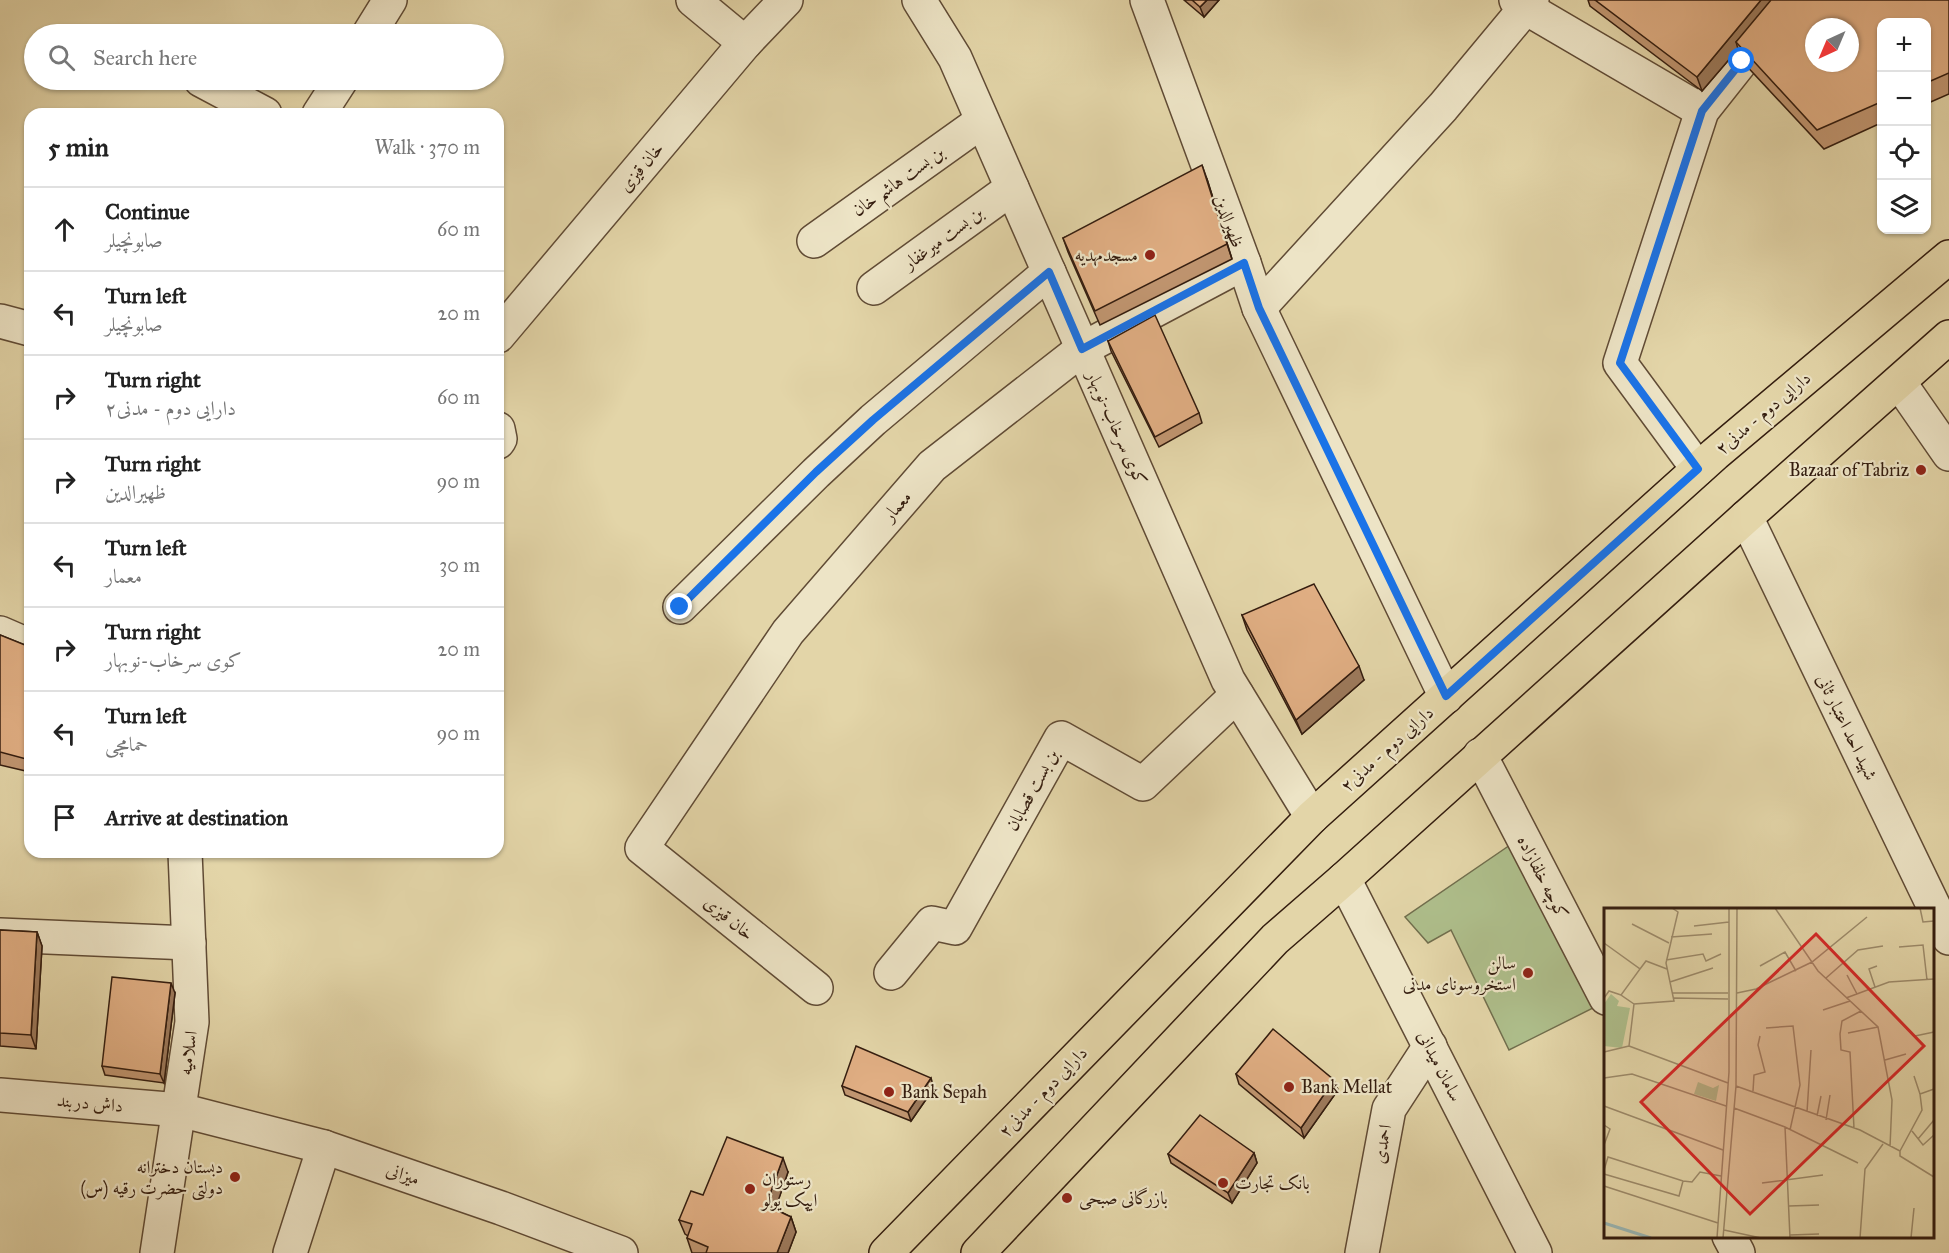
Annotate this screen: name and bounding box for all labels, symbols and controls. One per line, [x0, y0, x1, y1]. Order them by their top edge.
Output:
north arrow [1805, 18, 1859, 72]
map controls [1877, 18, 1931, 234]
button: + [1877, 18, 1931, 72]
search box [24, 24, 504, 90]
icon: search [45, 41, 78, 74]
text: Search here [93, 44, 197, 71]
route start [1728, 47, 1754, 73]
button: − [1877, 72, 1931, 126]
button: locate [1877, 126, 1931, 180]
text: 5 min [48, 131, 109, 163]
text: Walk · 370 m [374, 135, 480, 159]
street label: خان قیزی [614, 138, 668, 196]
street label: بن بست هاشم خان [848, 141, 953, 227]
button: layers [1877, 180, 1931, 234]
street label: ظهیرالدین [1209, 191, 1249, 251]
text: Continue [105, 198, 190, 225]
street label: بن بست میرغفار [897, 201, 988, 276]
icon: ahead [48, 213, 81, 246]
text: 60 m [437, 217, 480, 241]
text: صابونچیلر [105, 228, 163, 252]
place label: مسجدمهدیه [1074, 244, 1138, 267]
marker: مسجدمهدیه [1143, 248, 1157, 262]
text: Turn left [105, 282, 187, 309]
icon: left [48, 297, 81, 330]
text: 20 m [437, 301, 480, 325]
text: صابونچیلر [105, 312, 163, 336]
text: Turn right [105, 366, 201, 393]
street label: کوی سرخاب-نوبهار [1080, 366, 1152, 489]
street label: دارایی دوم - مدنی۲ [1711, 367, 1818, 463]
icon: right [48, 381, 81, 414]
text: 60 m [437, 385, 480, 409]
text: دارایی دوم - مدنی۲ [105, 396, 236, 420]
text: Turn right [105, 450, 201, 477]
place label: Bazaar of Tabriz [1789, 459, 1909, 481]
marker: Bazaar of Tabriz [1914, 463, 1928, 477]
icon: right [48, 465, 81, 498]
text: 90 m [437, 469, 480, 493]
text: ظهیرالدین [105, 480, 166, 504]
street label: معمار [876, 486, 916, 527]
text: Turn left [105, 534, 187, 561]
icon: left [48, 549, 81, 582]
text: 30 m [439, 553, 480, 577]
text: معمار [105, 564, 142, 588]
route end [666, 593, 692, 619]
text: Turn right [105, 618, 201, 645]
icon: right [48, 633, 81, 666]
text: 20 m [437, 637, 480, 661]
text: کوی سرخاب-نوبهار [105, 648, 242, 672]
street label: شهید احد اعتبار ثانی [1811, 670, 1882, 784]
street label: دارایی دوم - مدنی۲ [1336, 701, 1442, 800]
text: Turn left [105, 702, 187, 729]
icon: left [48, 717, 81, 750]
text: 90 m [437, 721, 480, 745]
text: حمامچی [105, 732, 148, 756]
street label: بن بست قصابان [1001, 745, 1064, 835]
icon: arrive [48, 801, 81, 834]
text: Arrive at destination [105, 804, 288, 831]
street label: کوچه خلفازاده [1511, 832, 1573, 923]
street label: خان قیزی [699, 891, 759, 945]
inset map [1604, 908, 1934, 1238]
place label: سالن استخروسونای مدنی [1403, 952, 1516, 996]
marker: سالن استخروسونای مدنی [1521, 966, 1535, 980]
street label: سامان میدانی [1413, 1027, 1467, 1105]
street label: اسلامیه [174, 1029, 202, 1077]
street label: دارایی دوم - مدنی۲ [994, 1042, 1095, 1146]
place label: Bank Mellat [1301, 1076, 1393, 1098]
marker: Bank Mellat [1282, 1080, 1296, 1094]
place label: Bank Sepah [901, 1081, 987, 1103]
marker: Bank Sepah [882, 1085, 896, 1099]
street label: داش دربند [56, 1089, 124, 1117]
street label: احمدی [1368, 1123, 1396, 1165]
place label: دبستان دخترانه دولتی حضرت رقیه (س) [81, 1156, 223, 1201]
street label: میزانی [383, 1158, 423, 1190]
place label: رستوران ایپک یولو [760, 1168, 818, 1212]
marker: دبستان دخترانه دولتی حضرت رقیه (س) [228, 1170, 242, 1184]
place label: بانک تجارت [1235, 1172, 1310, 1194]
marker: بانک تجارت [1216, 1176, 1230, 1190]
marker: رستوران ایپک یولو [743, 1182, 757, 1196]
place label: بازرگانی صبحی [1079, 1187, 1168, 1210]
marker: بازرگانی صبحی [1060, 1191, 1074, 1205]

